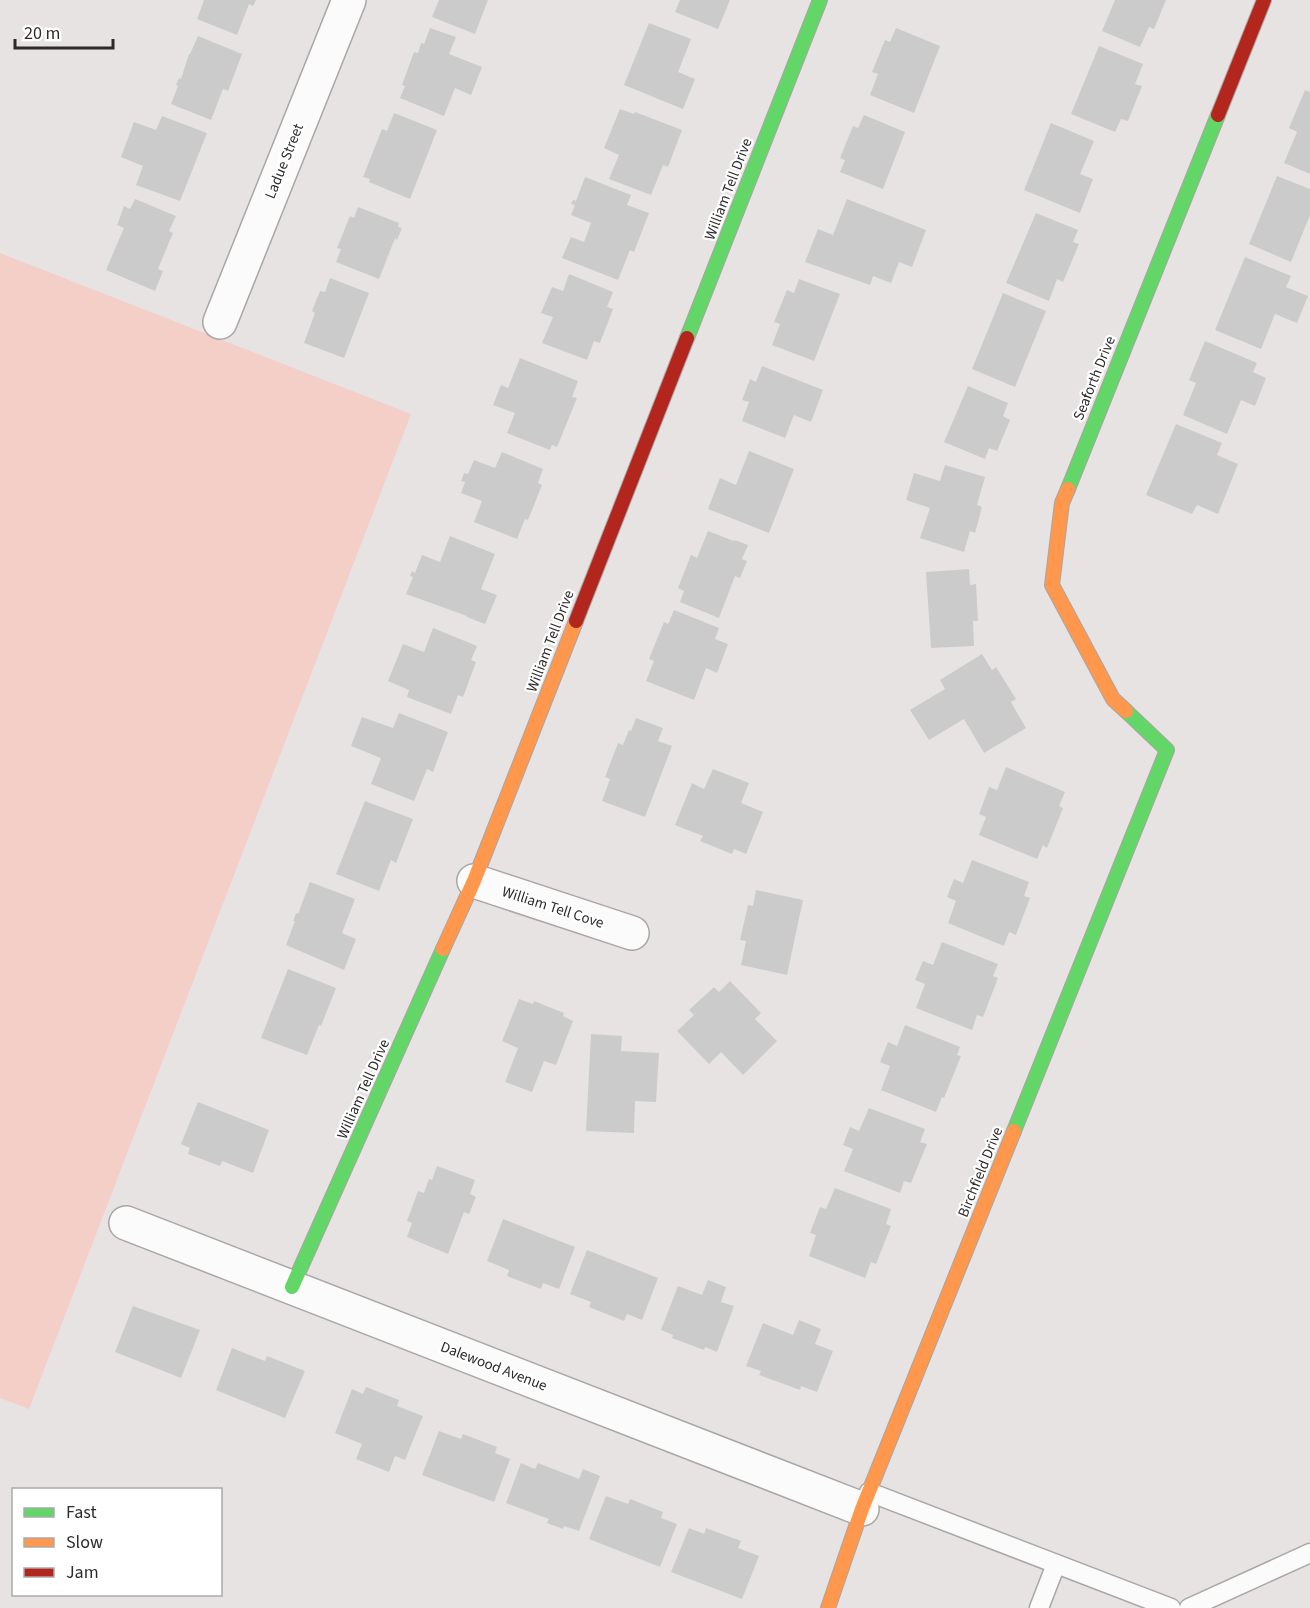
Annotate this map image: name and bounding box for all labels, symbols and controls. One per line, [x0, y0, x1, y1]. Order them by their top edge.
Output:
scale bar [15, 12, 112, 50]
text: 20 m [24, 21, 60, 46]
street label: Ladue Street [260, 120, 309, 202]
street label: William Tell Drive [699, 135, 758, 243]
street label: Seaforth Drive [1068, 333, 1121, 423]
street label: William Tell Drive [521, 587, 580, 695]
street label: William Tell Cove [499, 881, 606, 934]
street label: William Tell Drive [332, 1036, 395, 1143]
street label: Birchfield Drive [953, 1124, 1008, 1221]
street label: Dalewood Avenue [437, 1336, 550, 1396]
legend [12, 1488, 222, 1596]
text: Fast [66, 1500, 97, 1525]
text: Slow [66, 1530, 103, 1555]
text: Jam [66, 1560, 99, 1585]

